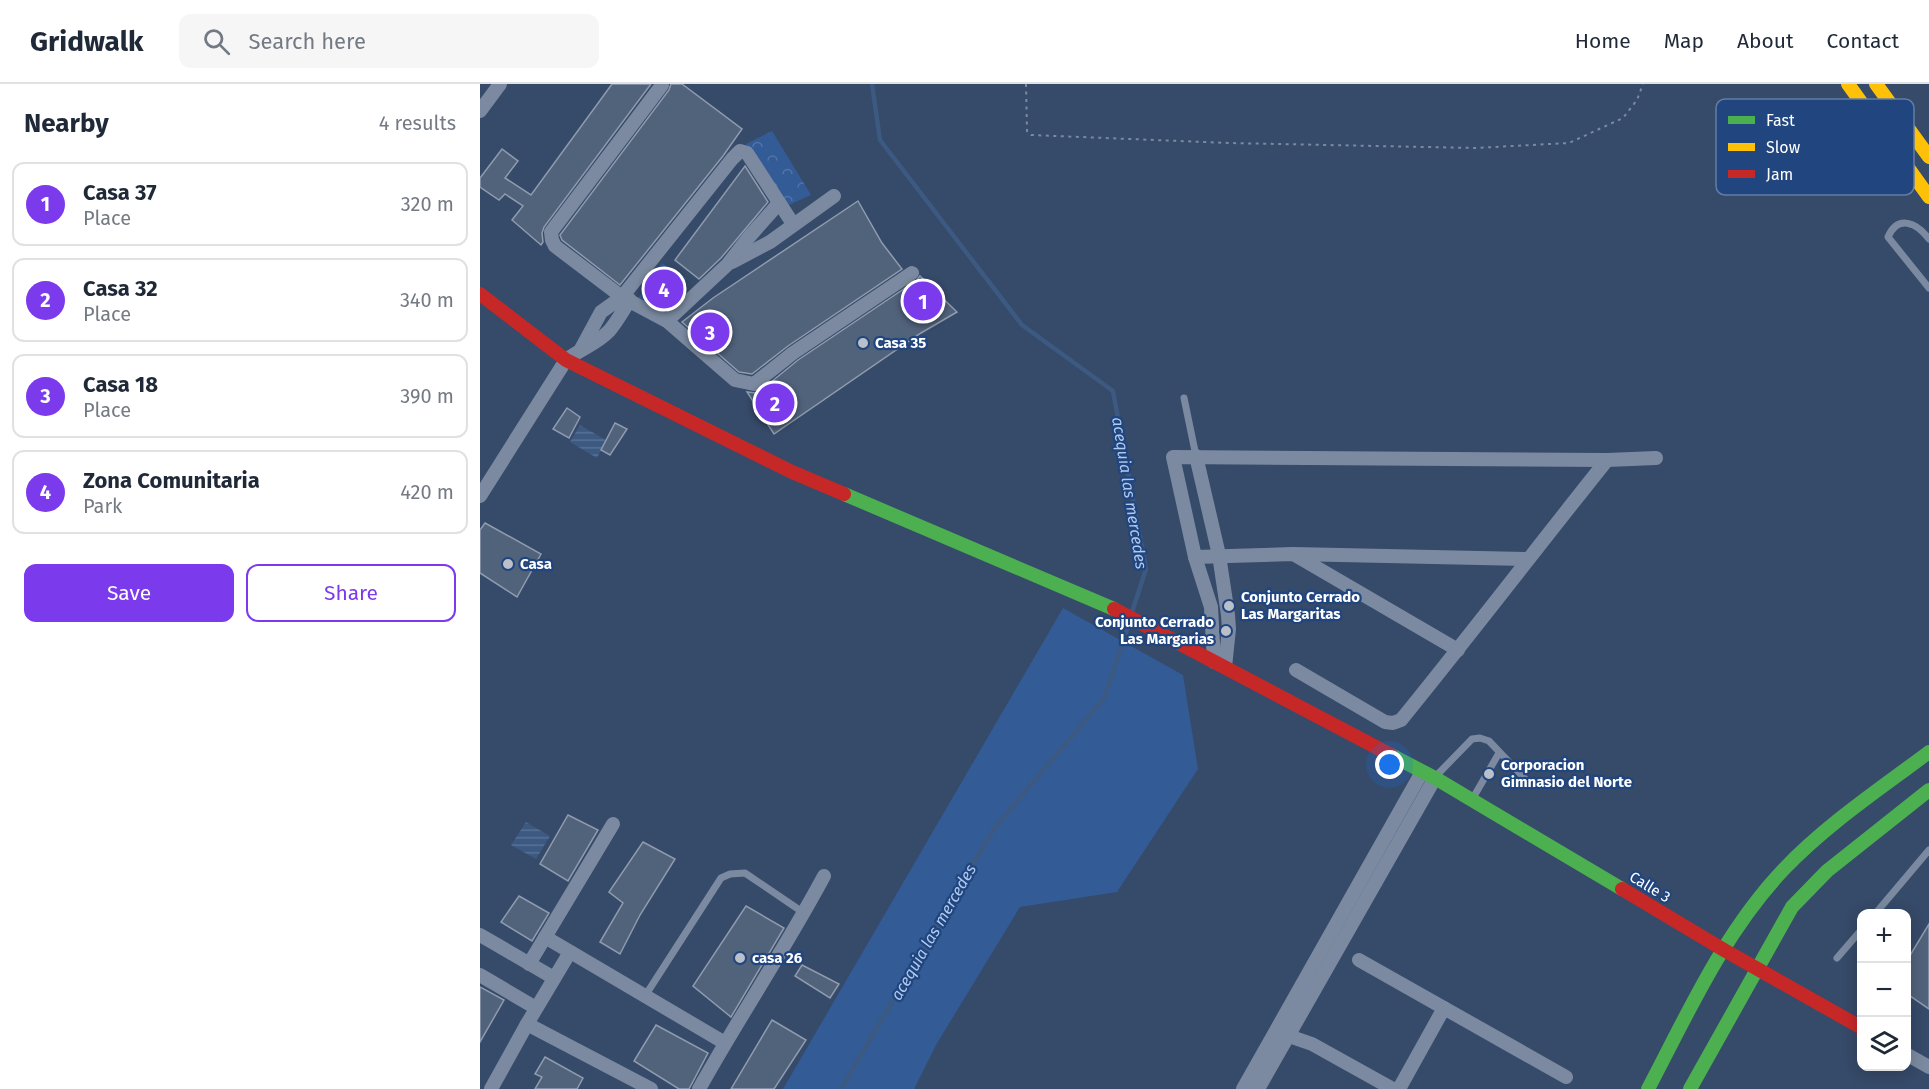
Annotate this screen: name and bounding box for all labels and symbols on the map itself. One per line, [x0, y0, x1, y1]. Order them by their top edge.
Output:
legend [1716, 99, 1914, 195]
text: Fast [1766, 111, 1795, 130]
text: Slow [1766, 138, 1801, 157]
text: Jam [1766, 165, 1793, 184]
pin: 4 [644, 266, 684, 312]
pin: 1 [904, 278, 942, 324]
pin: 3 [690, 310, 730, 354]
place label: Casa 35 [875, 334, 926, 352]
marker: Casa 35 [856, 336, 870, 350]
pin: 2 [756, 380, 794, 426]
water label: acequia las mercedes [1108, 416, 1151, 570]
place label: Casa [520, 555, 552, 573]
marker: Casa [501, 557, 515, 571]
place label: Conjunto Cerrado Las Margaritas [1241, 588, 1360, 623]
marker: Conjunto Cerrado Las Margaritas [1222, 599, 1236, 613]
place label: Conjunto Cerrado Las Margarias [1095, 613, 1214, 648]
marker: Conjunto Cerrado Las Margarias [1219, 624, 1233, 638]
your location [1375, 750, 1404, 779]
place label: Corporacion Gimnasio del Norte [1501, 756, 1632, 791]
marker: Corporacion Gimnasio del Norte [1482, 767, 1496, 781]
water label: acequia las mercedes [887, 861, 980, 1004]
street label: Calle 3 [1626, 868, 1674, 906]
place label: casa 26 [752, 949, 803, 967]
marker: casa 26 [733, 951, 747, 965]

